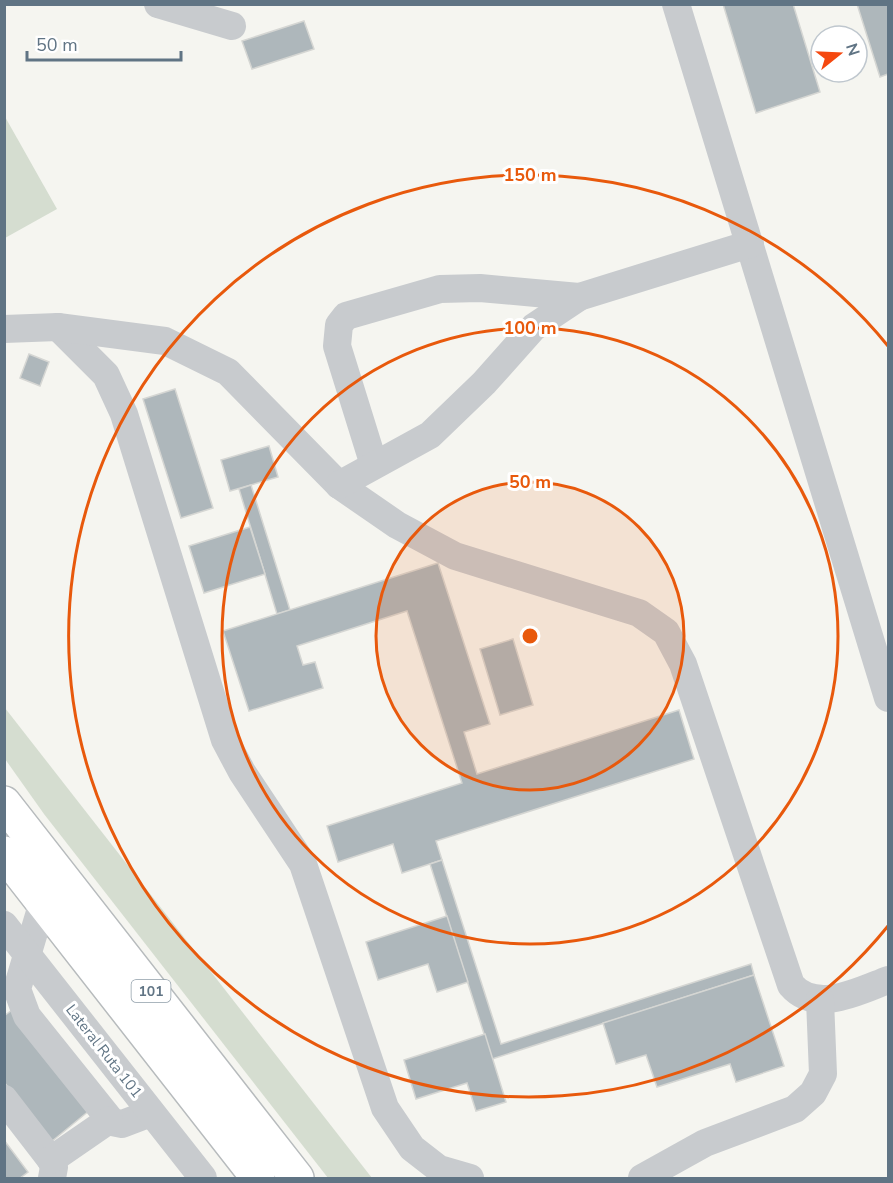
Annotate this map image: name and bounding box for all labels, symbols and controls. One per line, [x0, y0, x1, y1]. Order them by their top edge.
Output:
scale bar [27, 24, 182, 62]
north arrow [809, 24, 869, 84]
text: 50 m [36, 33, 78, 57]
text: N [840, 41, 865, 59]
text: 150 m [503, 163, 557, 187]
text: 100 m [503, 316, 557, 340]
text: 50 m [509, 470, 551, 494]
centre of rings [520, 626, 540, 646]
road number: 101 [132, 980, 170, 1002]
street label: Lateral Ruta 101 [61, 1000, 147, 1102]

